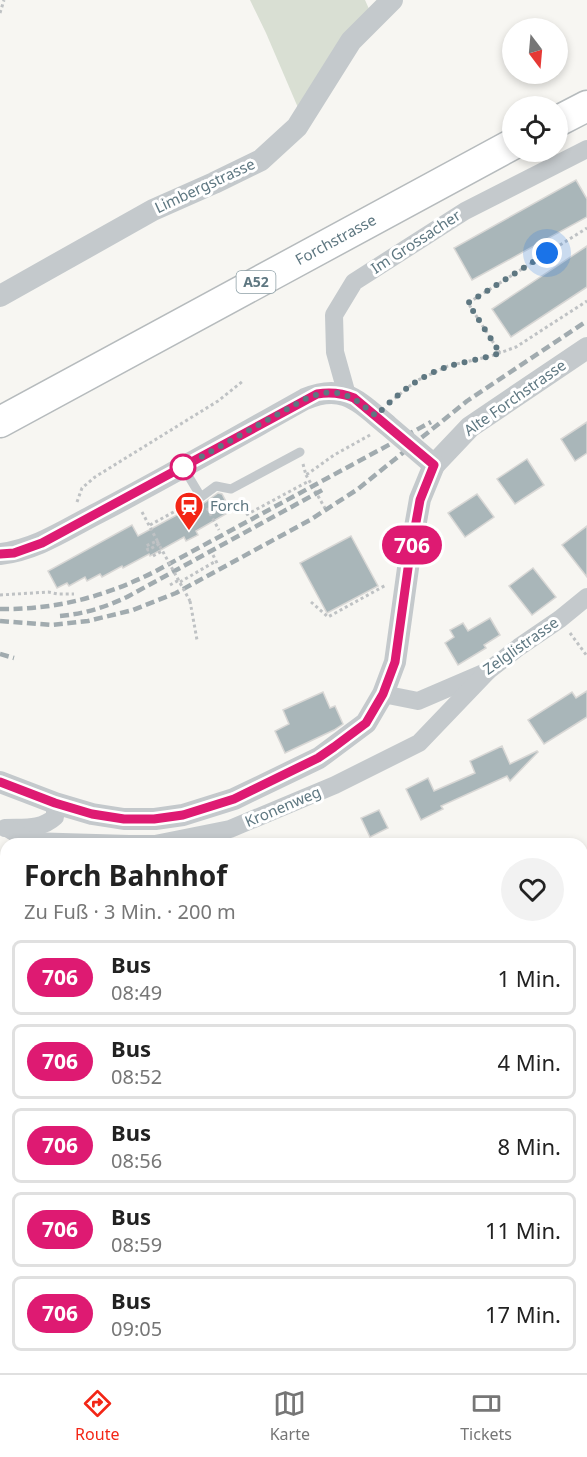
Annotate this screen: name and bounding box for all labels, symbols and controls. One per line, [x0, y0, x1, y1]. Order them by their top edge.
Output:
north arrow [502, 18, 568, 84]
map controls [502, 18, 568, 162]
button: locate [502, 96, 568, 162]
street label: Limbergstrasse [151, 153, 258, 217]
street label: Im Grossacher [367, 205, 464, 278]
street label: Forchstrasse [291, 209, 379, 269]
your location [532, 238, 562, 268]
road number: A52 [236, 271, 276, 293]
street label: Alte Forchstrasse [459, 355, 569, 440]
unlabelled marker [170, 454, 196, 480]
station icon: Forch [173, 490, 205, 532]
place label: Forch [210, 495, 249, 515]
line badge: 706 [378, 526, 446, 564]
text: 706 [394, 531, 430, 559]
street label: Zelglistrasse [479, 612, 562, 679]
street label: Kronenweg [242, 781, 324, 831]
text: Forch Bahnhof [24, 856, 227, 894]
button: heart [501, 858, 564, 921]
text: Zu Fuß · 3 Min. · 200 m [24, 898, 236, 925]
text: Bus [111, 949, 151, 979]
text: 706 [42, 963, 78, 991]
text: 1 Min. [498, 963, 561, 993]
text: 08:49 [111, 979, 162, 1006]
text: Bus [111, 1033, 151, 1063]
text: 706 [42, 1047, 78, 1075]
text: 4 Min. [498, 1047, 561, 1077]
text: 08:52 [111, 1063, 162, 1090]
text: Bus [111, 1117, 151, 1147]
text: 706 [42, 1131, 78, 1159]
text: 8 Min. [498, 1131, 561, 1161]
text: 08:56 [111, 1147, 162, 1174]
text: Bus [111, 1201, 151, 1231]
text: 706 [42, 1215, 78, 1243]
text: 11 Min. [485, 1215, 561, 1245]
text: 08:59 [111, 1231, 162, 1258]
text: Bus [111, 1285, 151, 1315]
text: 706 [42, 1299, 78, 1327]
text: 17 Min. [485, 1299, 561, 1329]
text: 09:05 [111, 1315, 162, 1342]
tab: Route [75, 1387, 119, 1445]
tab: Karte [270, 1387, 310, 1445]
tab: Tickets [460, 1387, 512, 1445]

